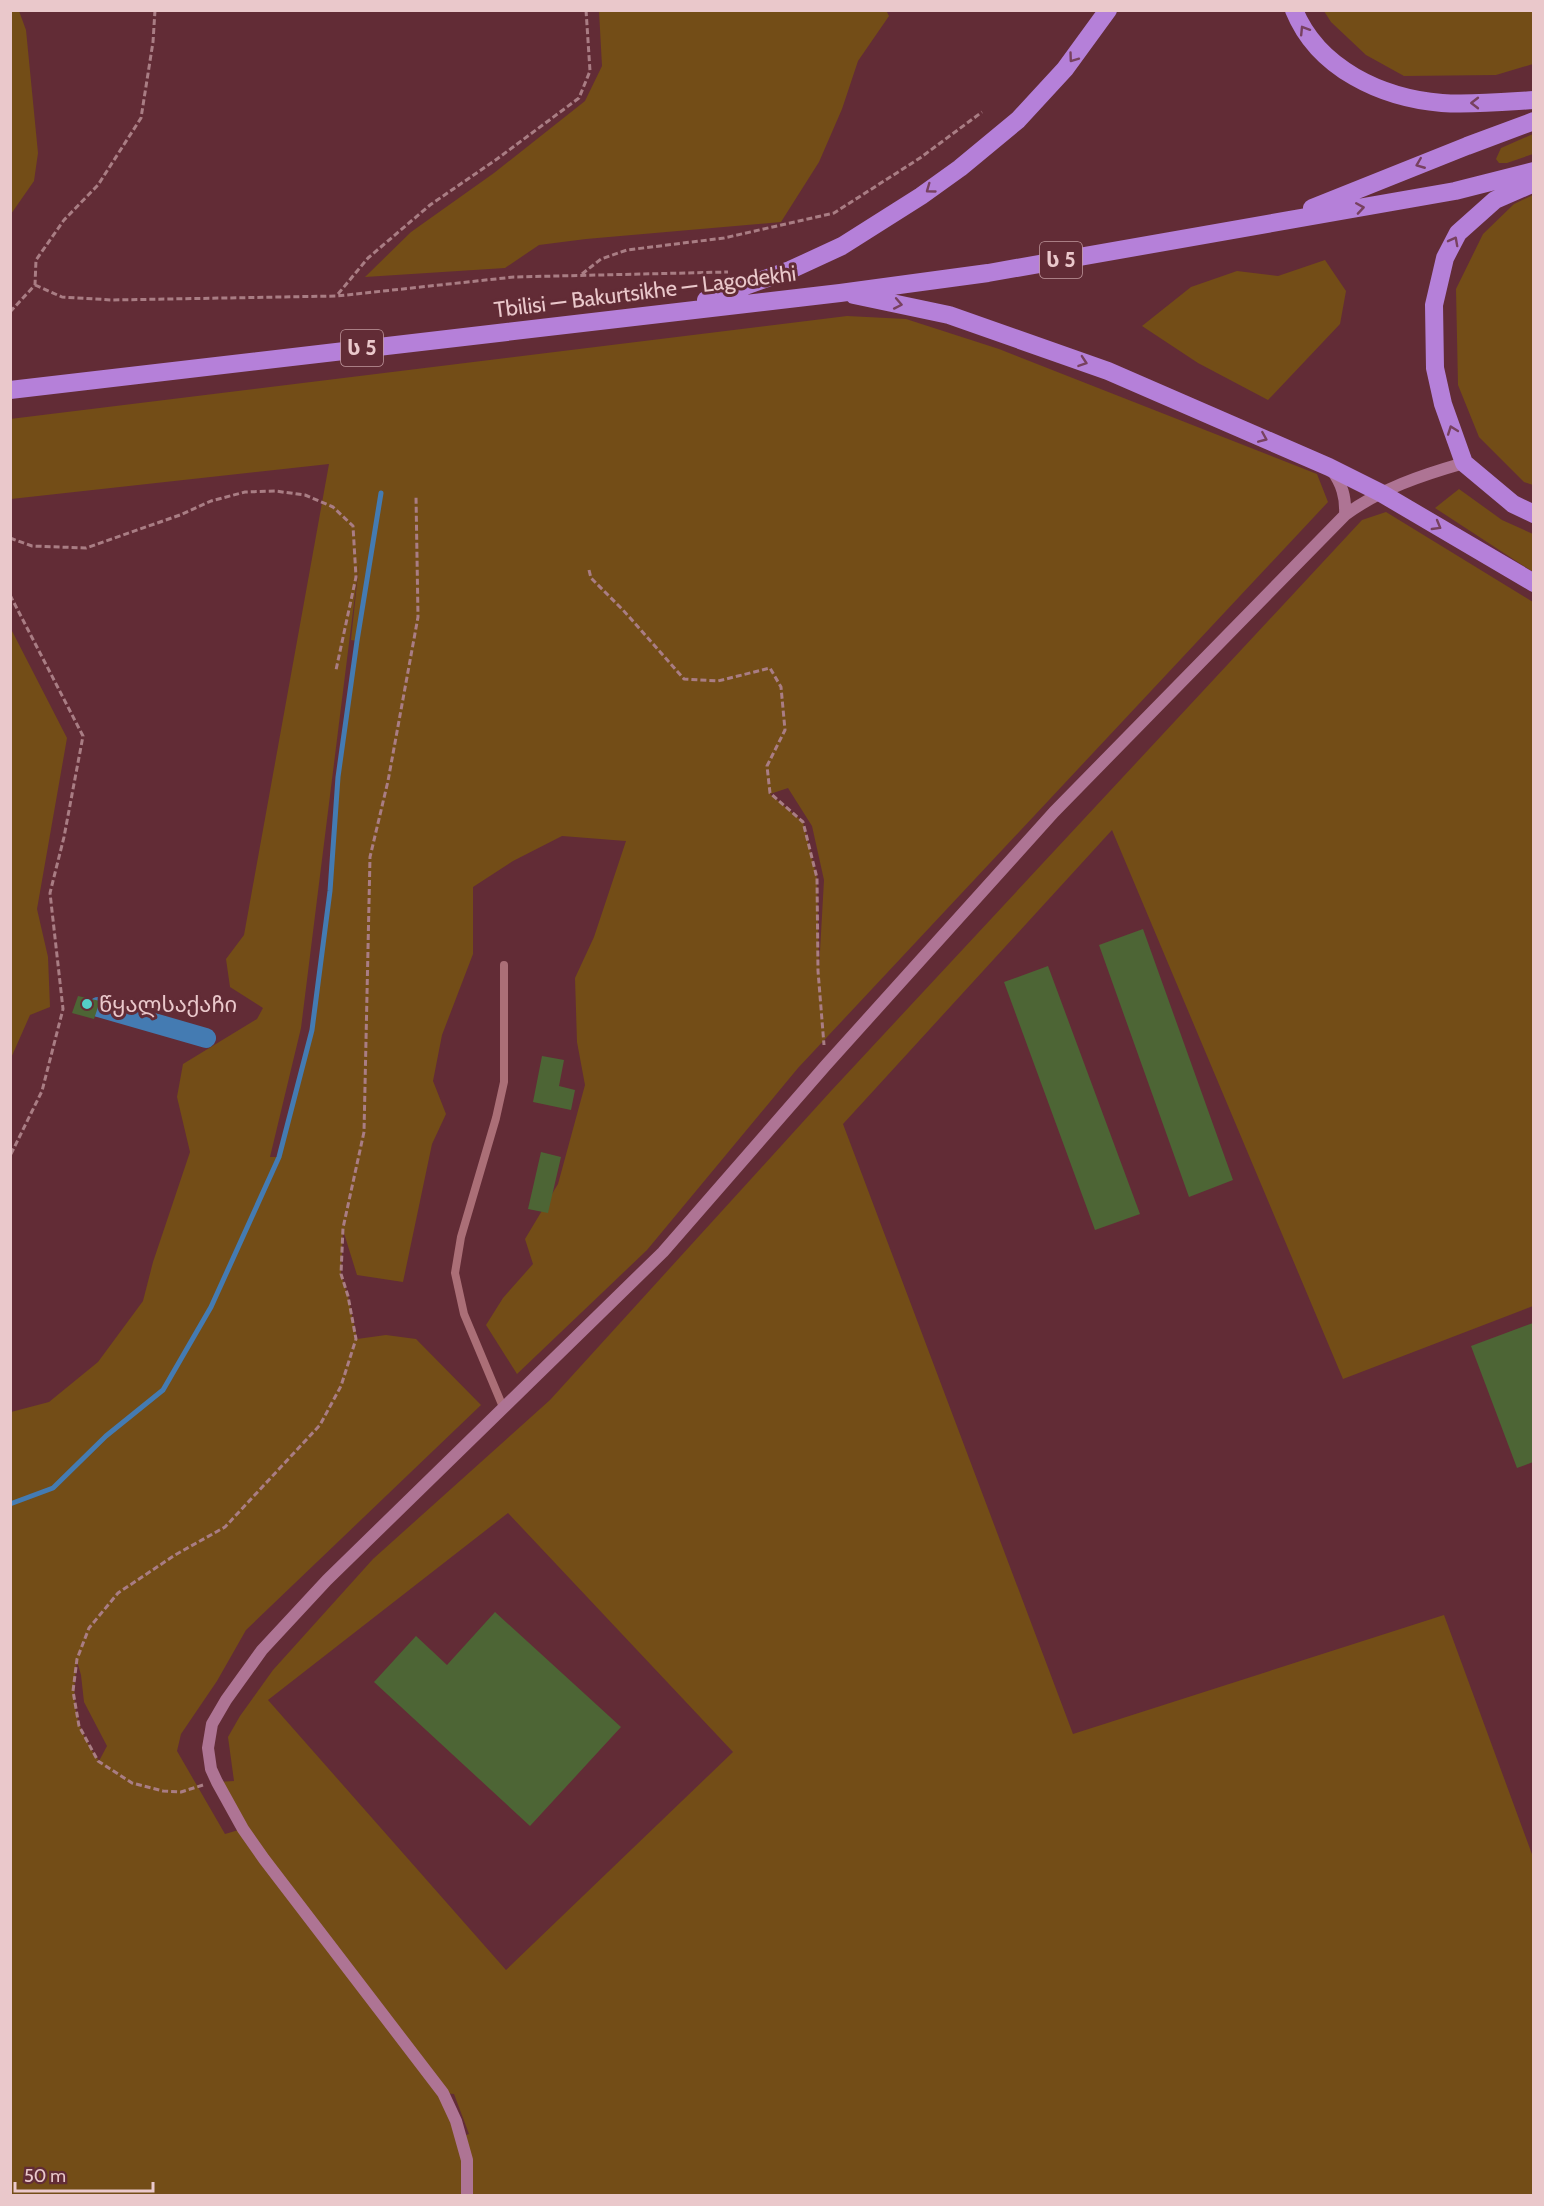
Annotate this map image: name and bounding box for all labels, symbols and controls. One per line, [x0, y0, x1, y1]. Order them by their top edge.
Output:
one-way arrow [1300, 26, 1312, 36]
one-way arrow [1069, 51, 1080, 62]
one-way arrow [1471, 97, 1480, 109]
one-way arrow [1415, 157, 1426, 169]
one-way arrow [926, 182, 937, 193]
one-way arrow [1355, 203, 1365, 215]
one-way arrow [1447, 237, 1458, 247]
road number: ს 5 [1040, 242, 1082, 278]
street label: Tbilisi — Bakurtsikhe — Lagodekhi [492, 260, 798, 323]
one-way arrow [892, 297, 902, 310]
road number: ს 5 [341, 330, 383, 366]
one-way arrow [1078, 355, 1088, 368]
one-way arrow [1447, 425, 1460, 436]
one-way arrow [1257, 431, 1268, 443]
one-way arrow [1431, 519, 1441, 531]
place label: წყალსაქაჩი [99, 991, 237, 1018]
marker: წყალსაქაჩი [80, 997, 94, 1011]
scale bar [15, 2155, 153, 2193]
text: 50 m [24, 2165, 66, 2187]

